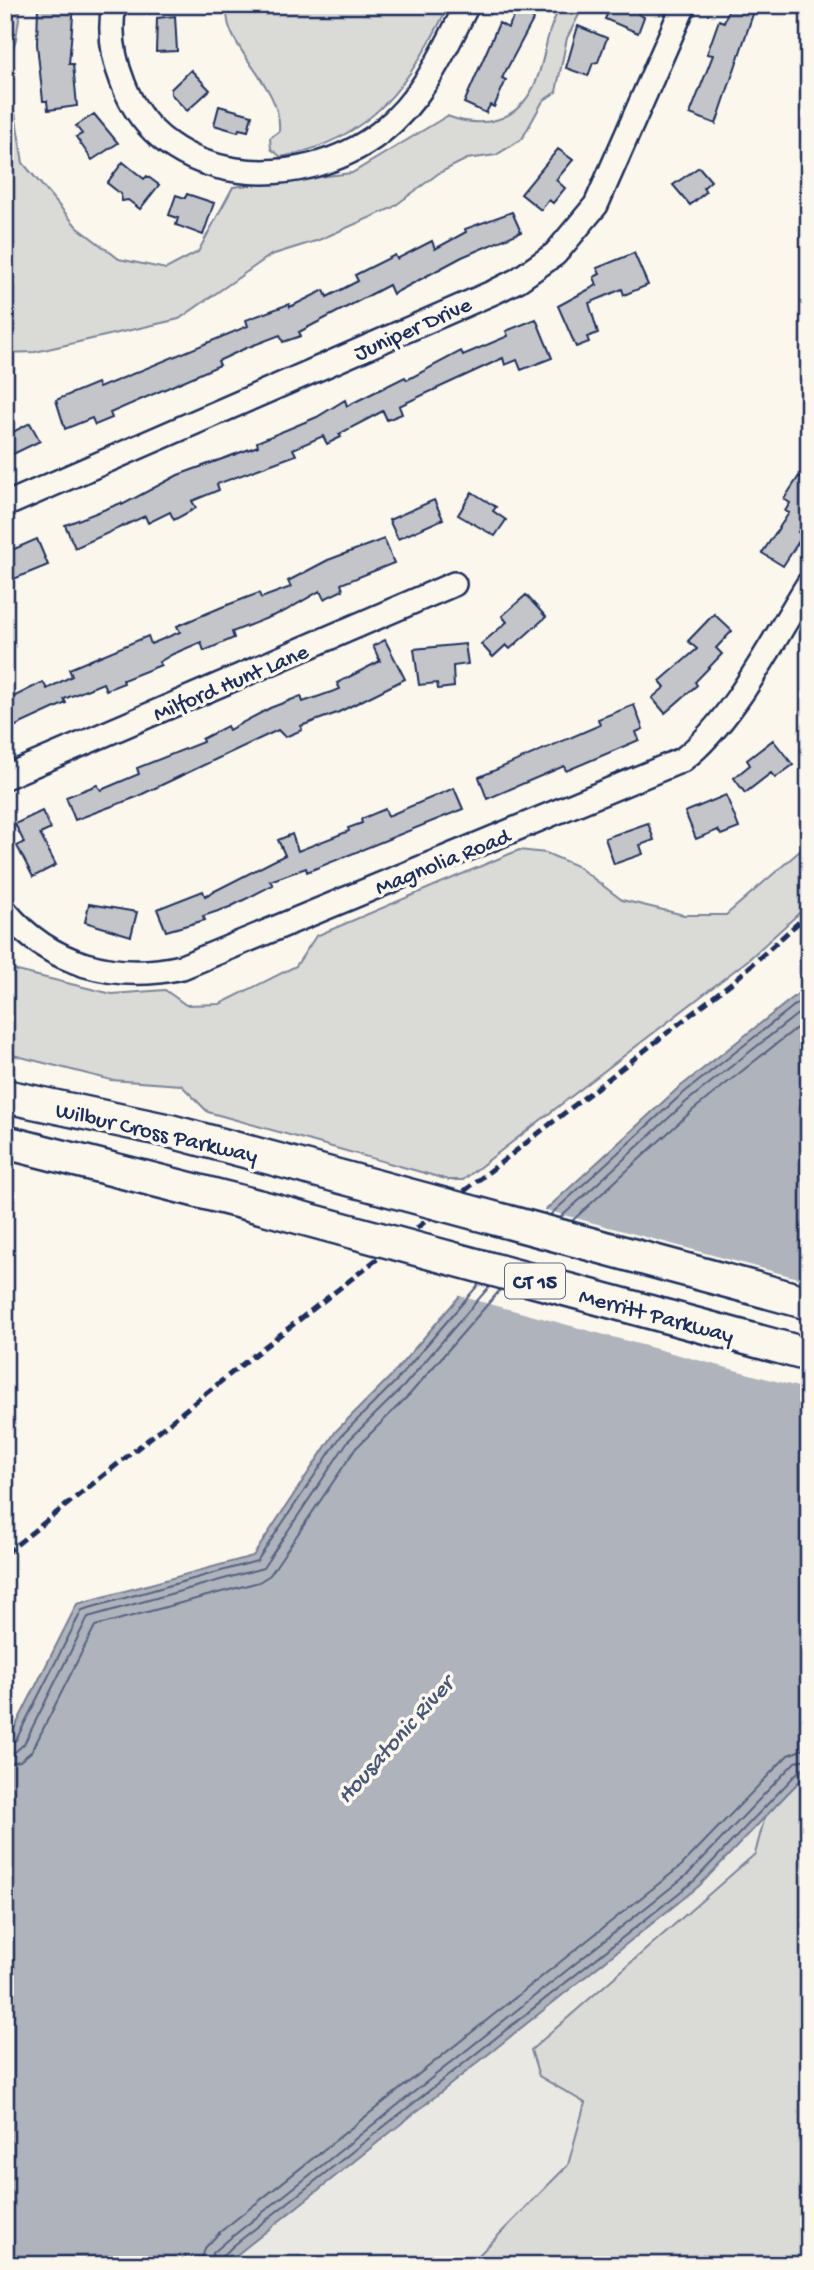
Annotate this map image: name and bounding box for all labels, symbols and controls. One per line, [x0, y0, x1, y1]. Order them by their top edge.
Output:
street label: Juniper Drive [350, 292, 477, 368]
street label: Milford Hunt Lane [150, 639, 314, 729]
street label: Magnolia Road [372, 823, 516, 903]
street label: Wilbur Cross Parkway [52, 1098, 260, 1171]
road number: CT 15 [505, 1264, 565, 1298]
street label: Merritt Parkway [576, 1284, 736, 1351]
water label: Housatonic River [332, 1668, 464, 1811]

